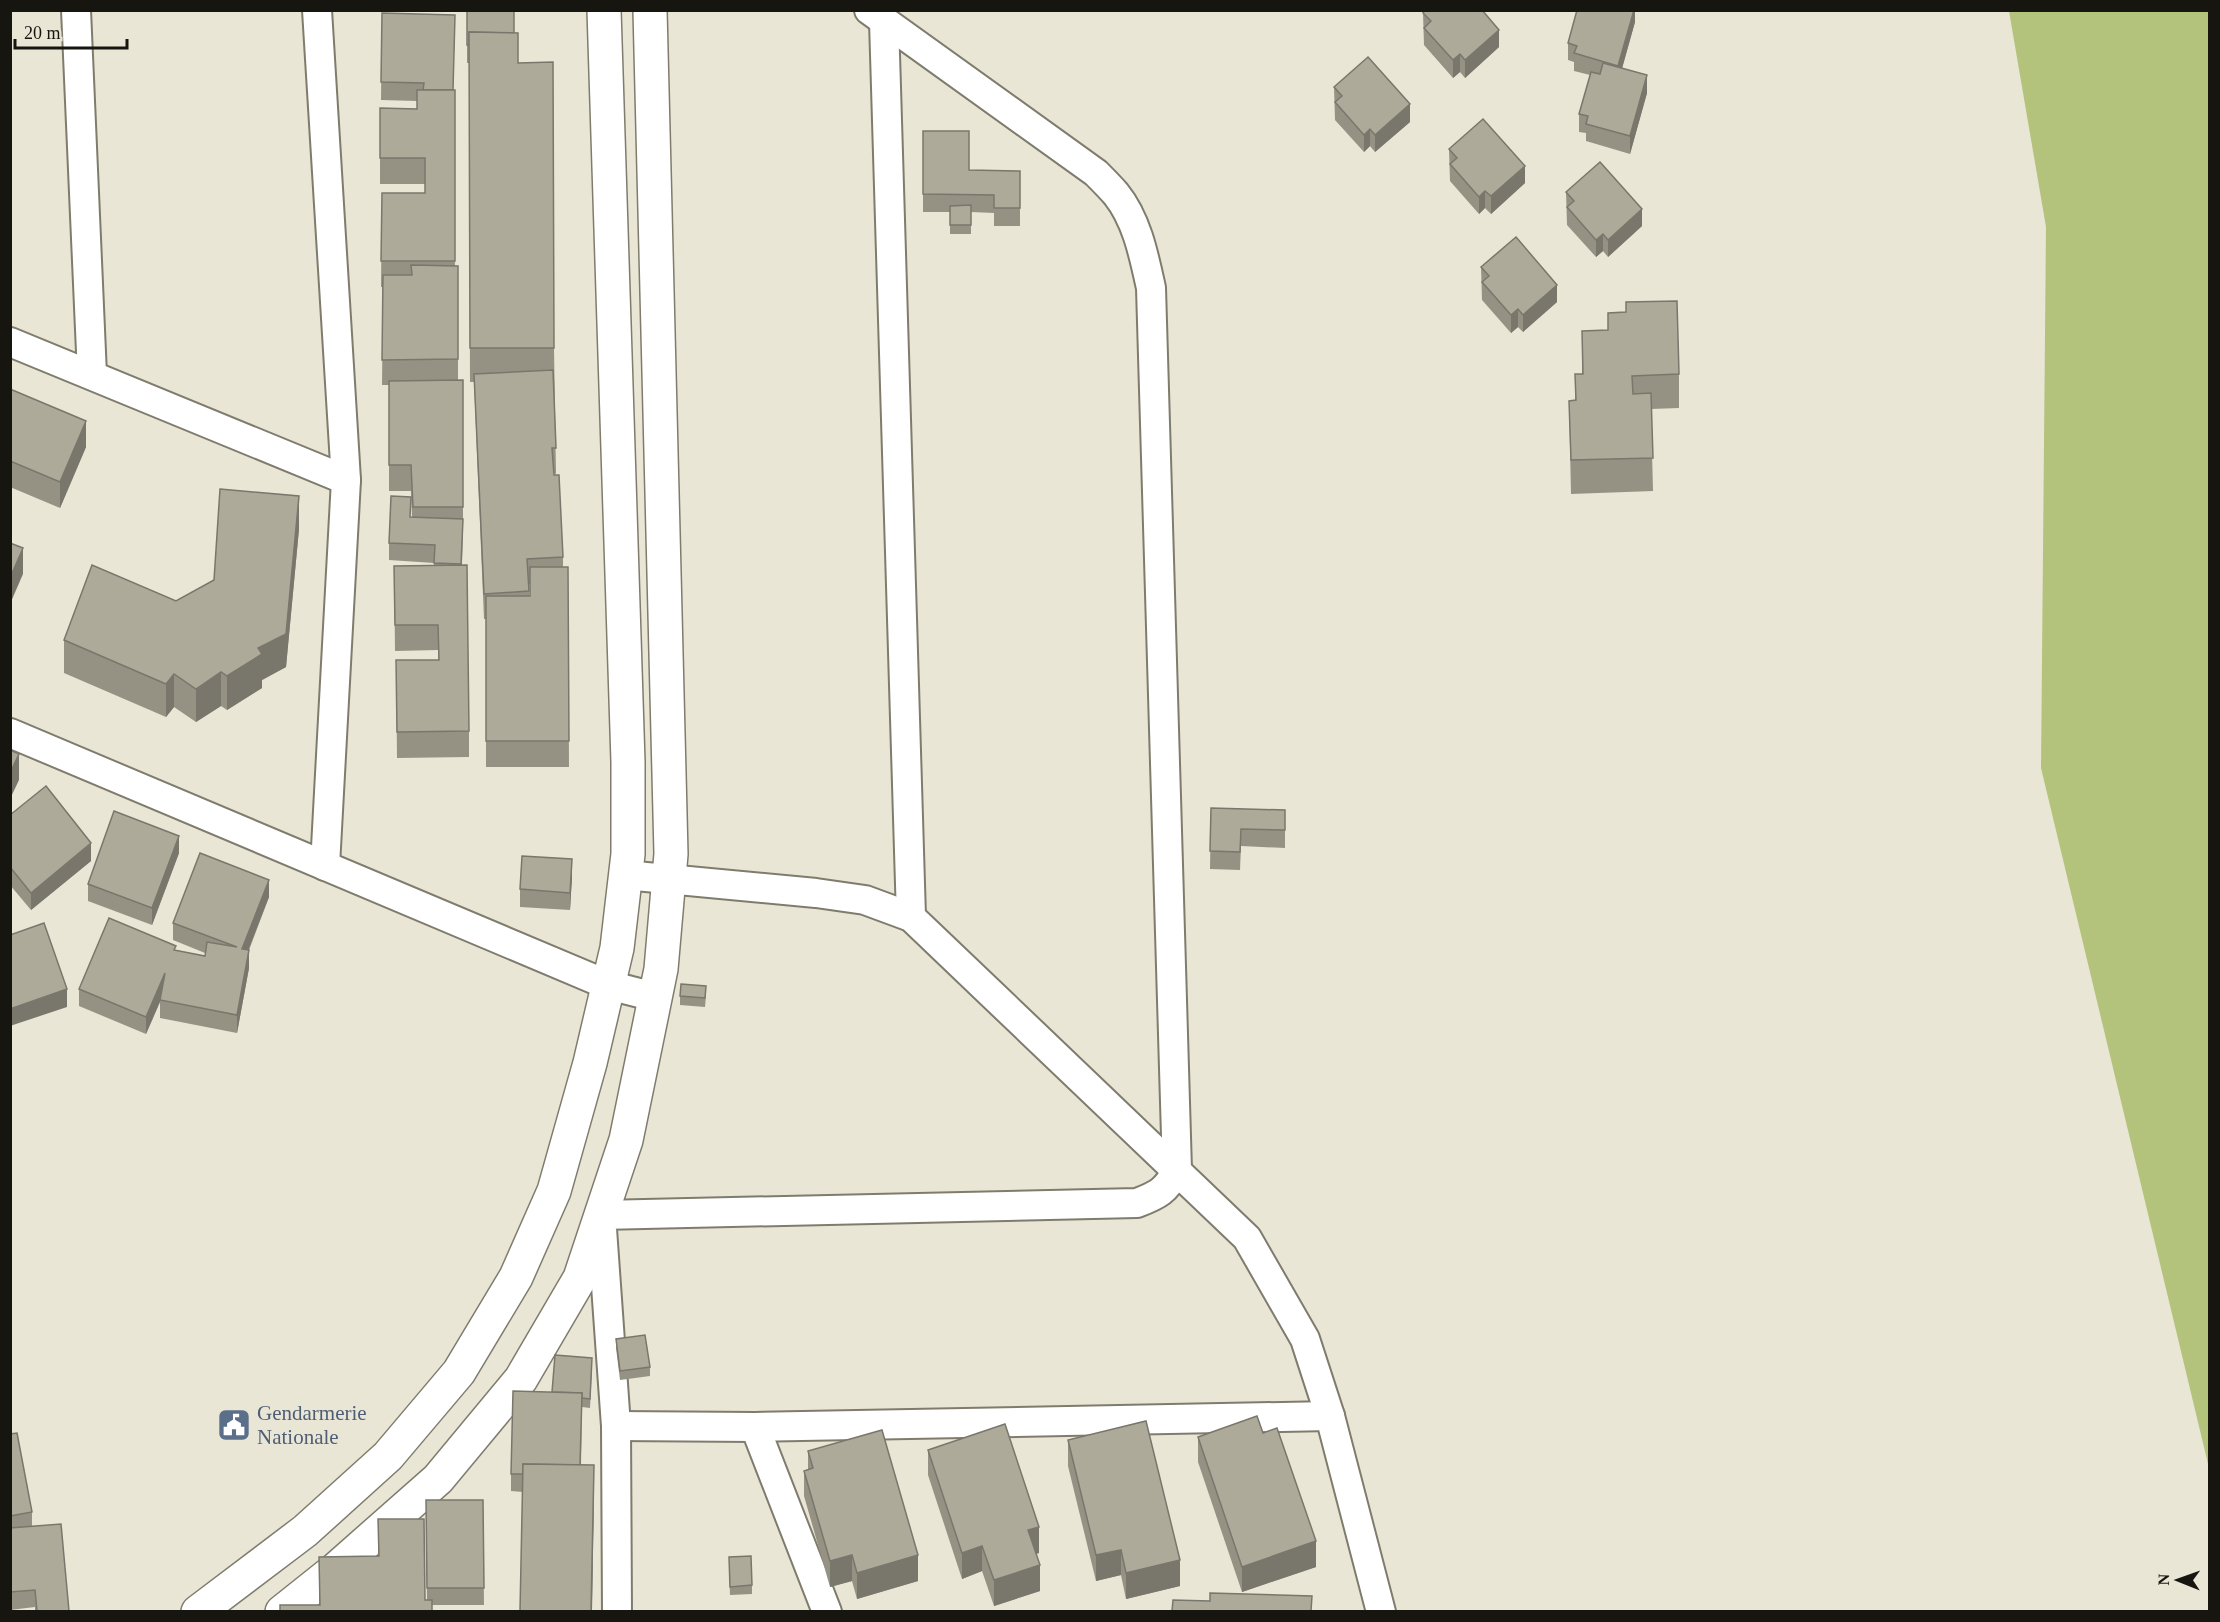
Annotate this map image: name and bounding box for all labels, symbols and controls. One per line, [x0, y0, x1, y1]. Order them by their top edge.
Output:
scale bar [15, 12, 128, 50]
text: 20 m [24, 23, 61, 43]
place label: Gendarmerie Nationale [257, 1401, 367, 1449]
public building icon: Gendarmerie Nationale [216, 1407, 252, 1443]
north arrow [2148, 1550, 2208, 1610]
text: N [2155, 1573, 2172, 1586]

